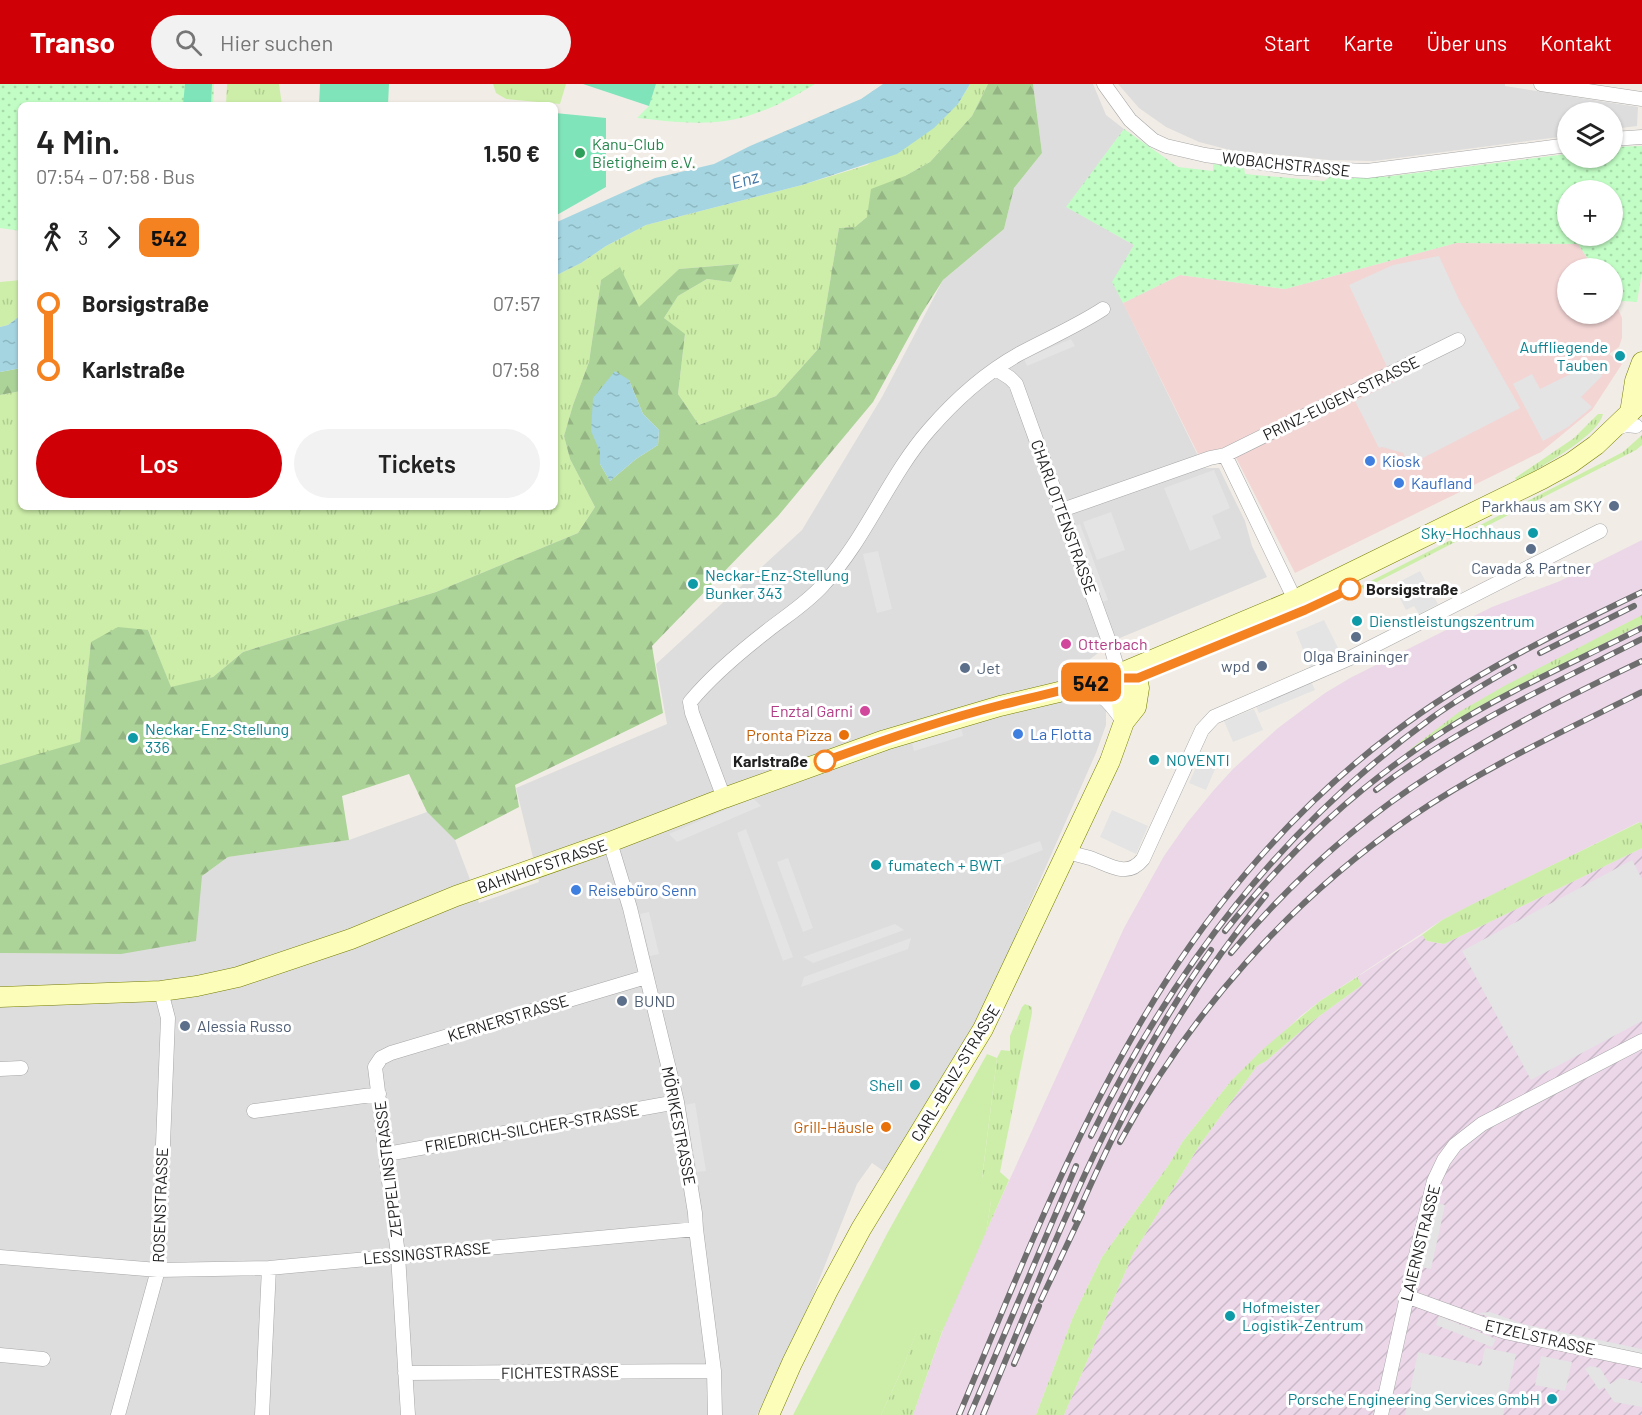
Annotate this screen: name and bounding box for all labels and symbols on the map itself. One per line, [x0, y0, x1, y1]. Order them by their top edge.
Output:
place label: Kanu-Club Bietigheim e.V. [592, 134, 696, 171]
marker: Kanu-Club Bietigheim e.V. [573, 146, 587, 160]
street label: WOBACHSTRASSE [1221, 147, 1351, 180]
water label: Enz [728, 165, 761, 193]
place label: Auffliegende Tauben [1520, 337, 1608, 374]
marker: Auffliegende Tauben [1613, 349, 1627, 363]
street label: PRINZ-EUGEN-STRASSE [1259, 351, 1422, 444]
street label: CHARLOTTENSTRASSE [1028, 437, 1101, 597]
place label: Kiosk [1382, 451, 1420, 470]
marker: Kiosk [1363, 454, 1377, 468]
place label: Kaufland [1411, 473, 1472, 492]
marker: Kaufland [1392, 476, 1406, 490]
place label: Parkhaus am SKY [1481, 496, 1602, 515]
marker: Parkhaus am SKY [1607, 499, 1621, 513]
place label: Sky-Hochhaus [1421, 523, 1521, 542]
marker: Sky-Hochhaus [1526, 526, 1540, 540]
marker: Cavada & Partner [1524, 542, 1538, 556]
place label: Cavada & Partner [1471, 558, 1591, 577]
place label: Neckar-Enz-Stellung Bunker 343 [705, 565, 849, 602]
marker: Neckar-Enz-Stellung Bunker 343 [686, 577, 700, 591]
marker: Borsigstraße [1339, 578, 1361, 600]
place label: Borsigstraße [1366, 579, 1459, 598]
place label: Dienstleistungszentrum [1369, 611, 1535, 630]
marker: Dienstleistungszentrum [1350, 614, 1364, 628]
marker: Olga Braininger [1349, 630, 1363, 644]
place label: Otterbach [1078, 634, 1148, 653]
marker: Otterbach [1059, 637, 1073, 651]
place label: Olga Braininger [1303, 646, 1409, 665]
place label: wpd [1221, 656, 1250, 675]
place label: Jet [977, 658, 1000, 677]
marker: wpd [1255, 659, 1269, 673]
marker: Jet [958, 661, 972, 675]
line badge: 542 [1056, 662, 1126, 702]
place label: Enztal Garni [770, 701, 853, 720]
marker: Enztal Garni [858, 704, 872, 718]
place label: Neckar-Enz-Stellung 336 [145, 719, 289, 756]
place label: La Flotta [1030, 724, 1092, 743]
place label: Pronta Pizza [746, 725, 832, 744]
marker: La Flotta [1011, 727, 1025, 741]
marker: Pronta Pizza [837, 728, 851, 742]
marker: Neckar-Enz-Stellung 336 [126, 731, 140, 745]
marker: Karlstraße [814, 750, 836, 772]
place label: NOVENTI [1166, 750, 1230, 769]
place label: Karlstraße [733, 751, 808, 770]
marker: NOVENTI [1147, 753, 1161, 767]
street label: BAHNHOFSTRASSE [474, 834, 609, 897]
place label: fumatech + BWT [888, 855, 1002, 874]
marker: fumatech + BWT [869, 858, 883, 872]
place label: Reisebüro Senn [588, 880, 697, 899]
marker: Reisebüro Senn [569, 883, 583, 897]
street label: KERNERSTRASSE [445, 990, 571, 1045]
place label: BUND [634, 991, 675, 1010]
marker: BUND [615, 994, 629, 1008]
street label: CARL-BENZ-STRASSE [906, 1001, 1003, 1145]
place label: Alessia Russo [197, 1016, 292, 1035]
marker: Alessia Russo [178, 1019, 192, 1033]
street label: MÖRIKESTRASSE [659, 1065, 700, 1187]
place label: Shell [869, 1075, 903, 1094]
marker: Shell [908, 1078, 922, 1092]
street label: FRIEDRICH-SILCHER-STRASSE [423, 1099, 641, 1156]
street label: ZEPPELINSTRASSE [370, 1100, 405, 1238]
place label: Grill-Häusle [794, 1117, 874, 1136]
marker: Grill-Häusle [879, 1120, 893, 1134]
street label: ROSENSTRASSE [148, 1147, 171, 1263]
street label: LAIERNSTRASSE [1396, 1182, 1443, 1303]
street label: LESSINGSTRASSE [362, 1237, 492, 1268]
place label: Hofmeister Logistik-Zentrum [1242, 1297, 1363, 1334]
marker: Hofmeister Logistik-Zentrum [1223, 1309, 1237, 1323]
street label: ETZELSTRASSE [1483, 1315, 1597, 1358]
street label: FICHTESTRASSE [501, 1361, 619, 1382]
place label: Porsche Engineering Services GmbH [1288, 1389, 1540, 1408]
marker: Porsche Engineering Services GmbH [1545, 1392, 1559, 1406]

